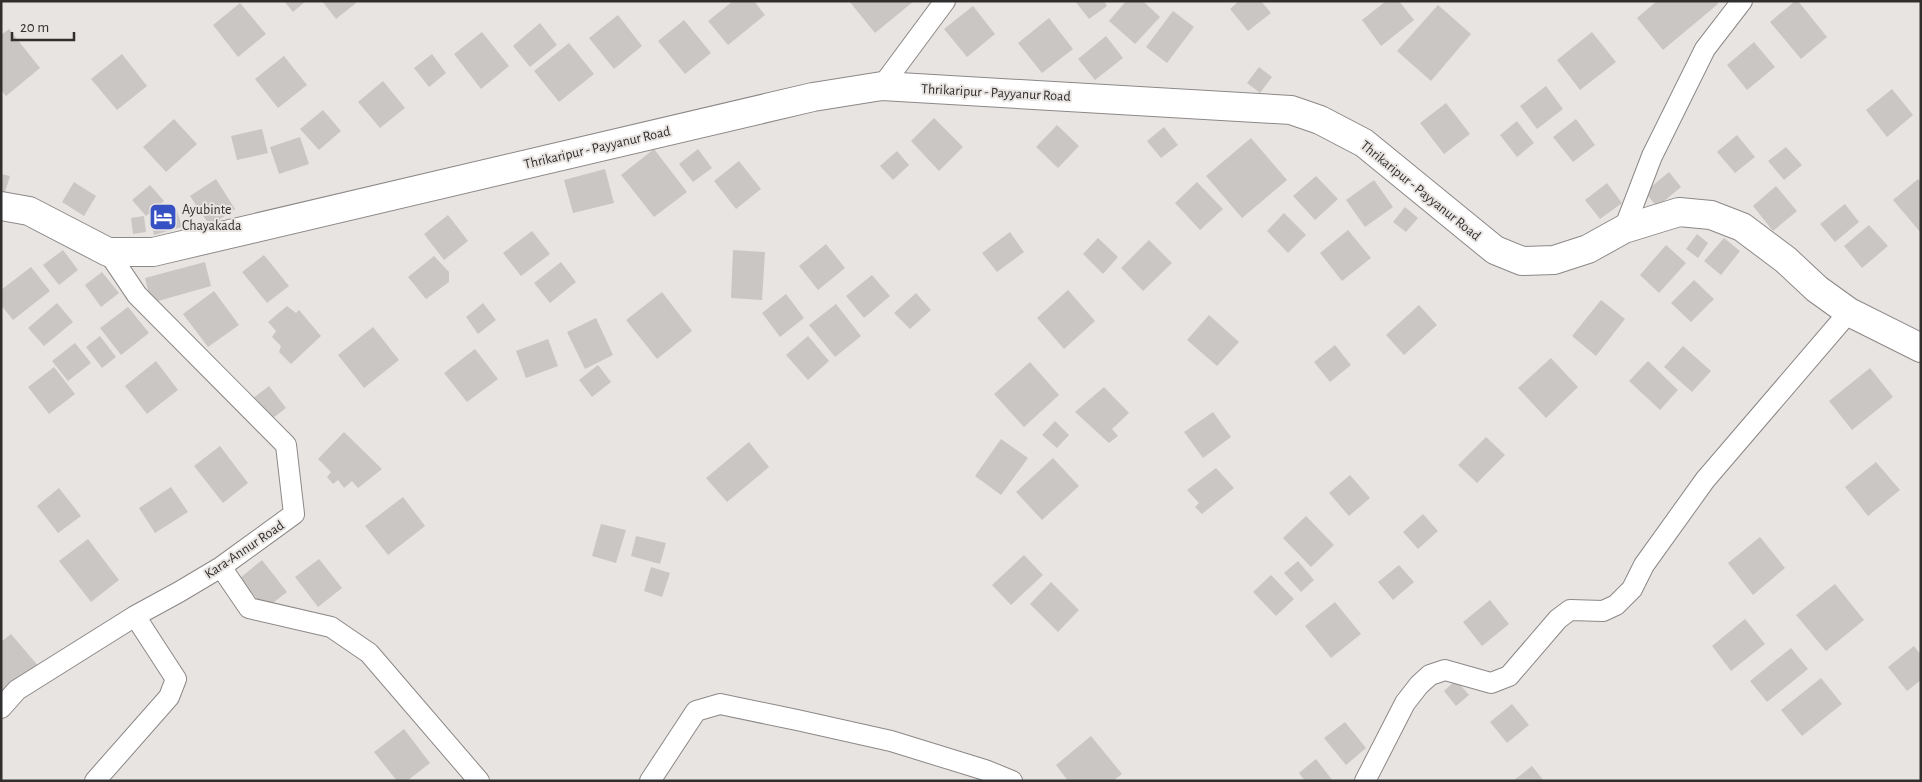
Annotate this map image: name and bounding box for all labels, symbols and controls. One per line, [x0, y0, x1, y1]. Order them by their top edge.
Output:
scale bar [12, 10, 75, 42]
text: 20 m [20, 20, 49, 35]
street label: Thrikaripur - Payyanur Road [921, 82, 1071, 104]
street label: Thrikaripur - Payyanur Road [523, 124, 672, 172]
street label: Thrikaripur - Payyanur Road [1358, 138, 1483, 243]
hotel icon: Ayubinte Chayakada [148, 202, 178, 232]
place label: Ayubinte Chayakada [182, 203, 242, 233]
street label: Kara-Annur Road [202, 518, 287, 581]

